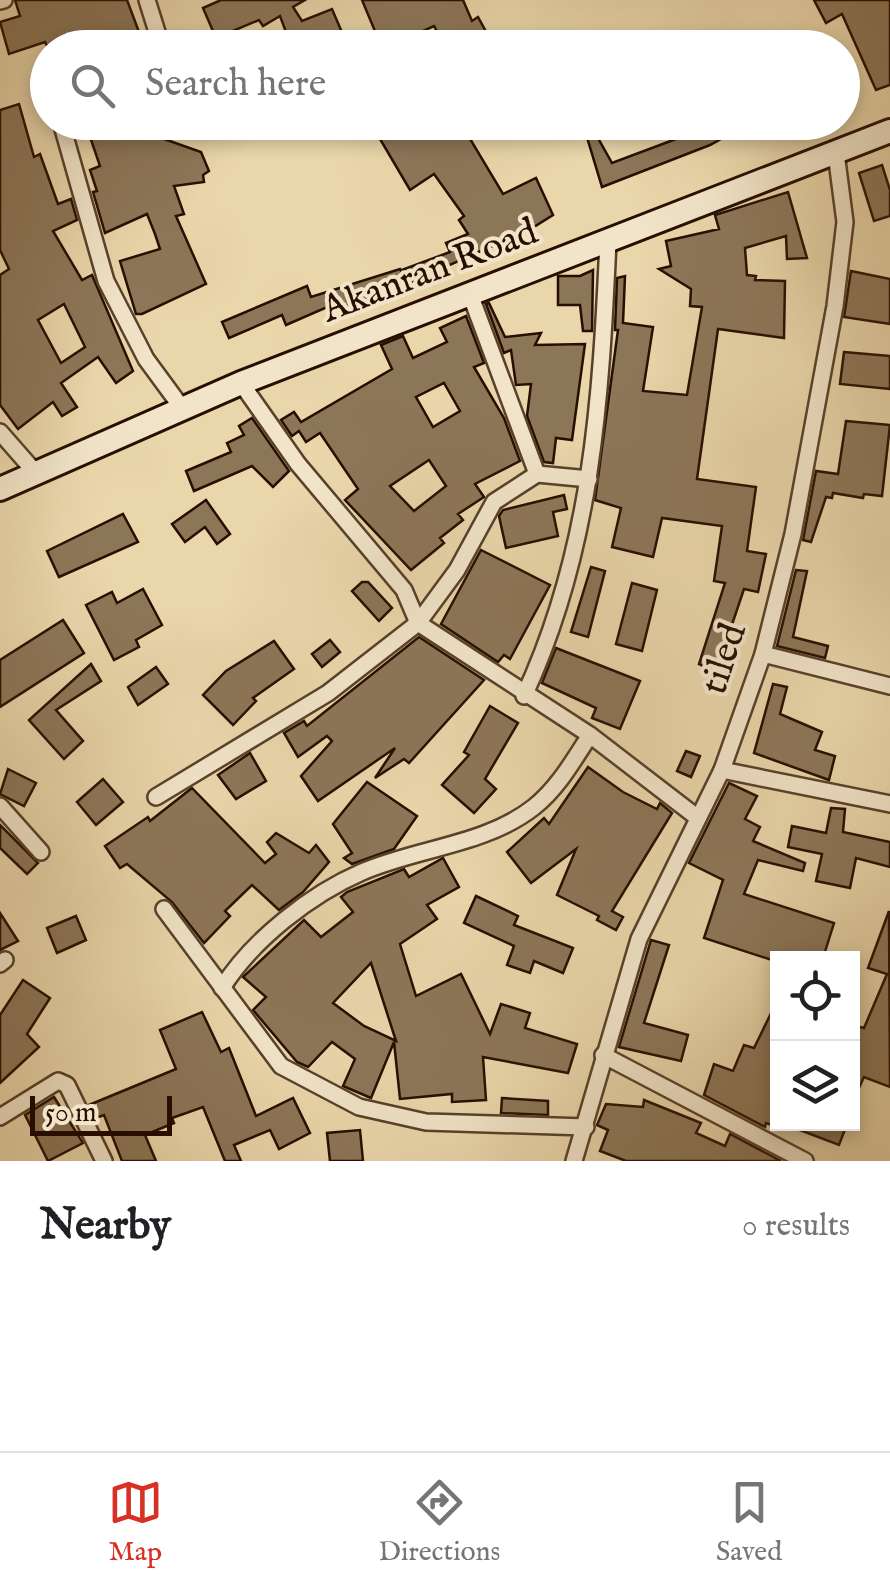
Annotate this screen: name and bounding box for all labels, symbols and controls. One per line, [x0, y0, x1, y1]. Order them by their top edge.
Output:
search box [30, 30, 860, 140]
icon: search [65, 58, 120, 113]
text: Search here [145, 61, 326, 109]
street label: Akanran Road [314, 209, 545, 336]
street label: tiled [691, 617, 759, 700]
map controls [770, 951, 860, 1131]
button: locate [770, 951, 860, 1041]
button: layers [770, 1041, 860, 1131]
scale bar [30, 1091, 172, 1136]
text: 50 m [45, 1096, 97, 1131]
text: Nearby [40, 1200, 171, 1253]
text: 0 results [742, 1206, 850, 1247]
tab: Map [108, 1475, 163, 1570]
tab: Directions [378, 1475, 500, 1570]
tab: Saved [716, 1475, 782, 1570]

